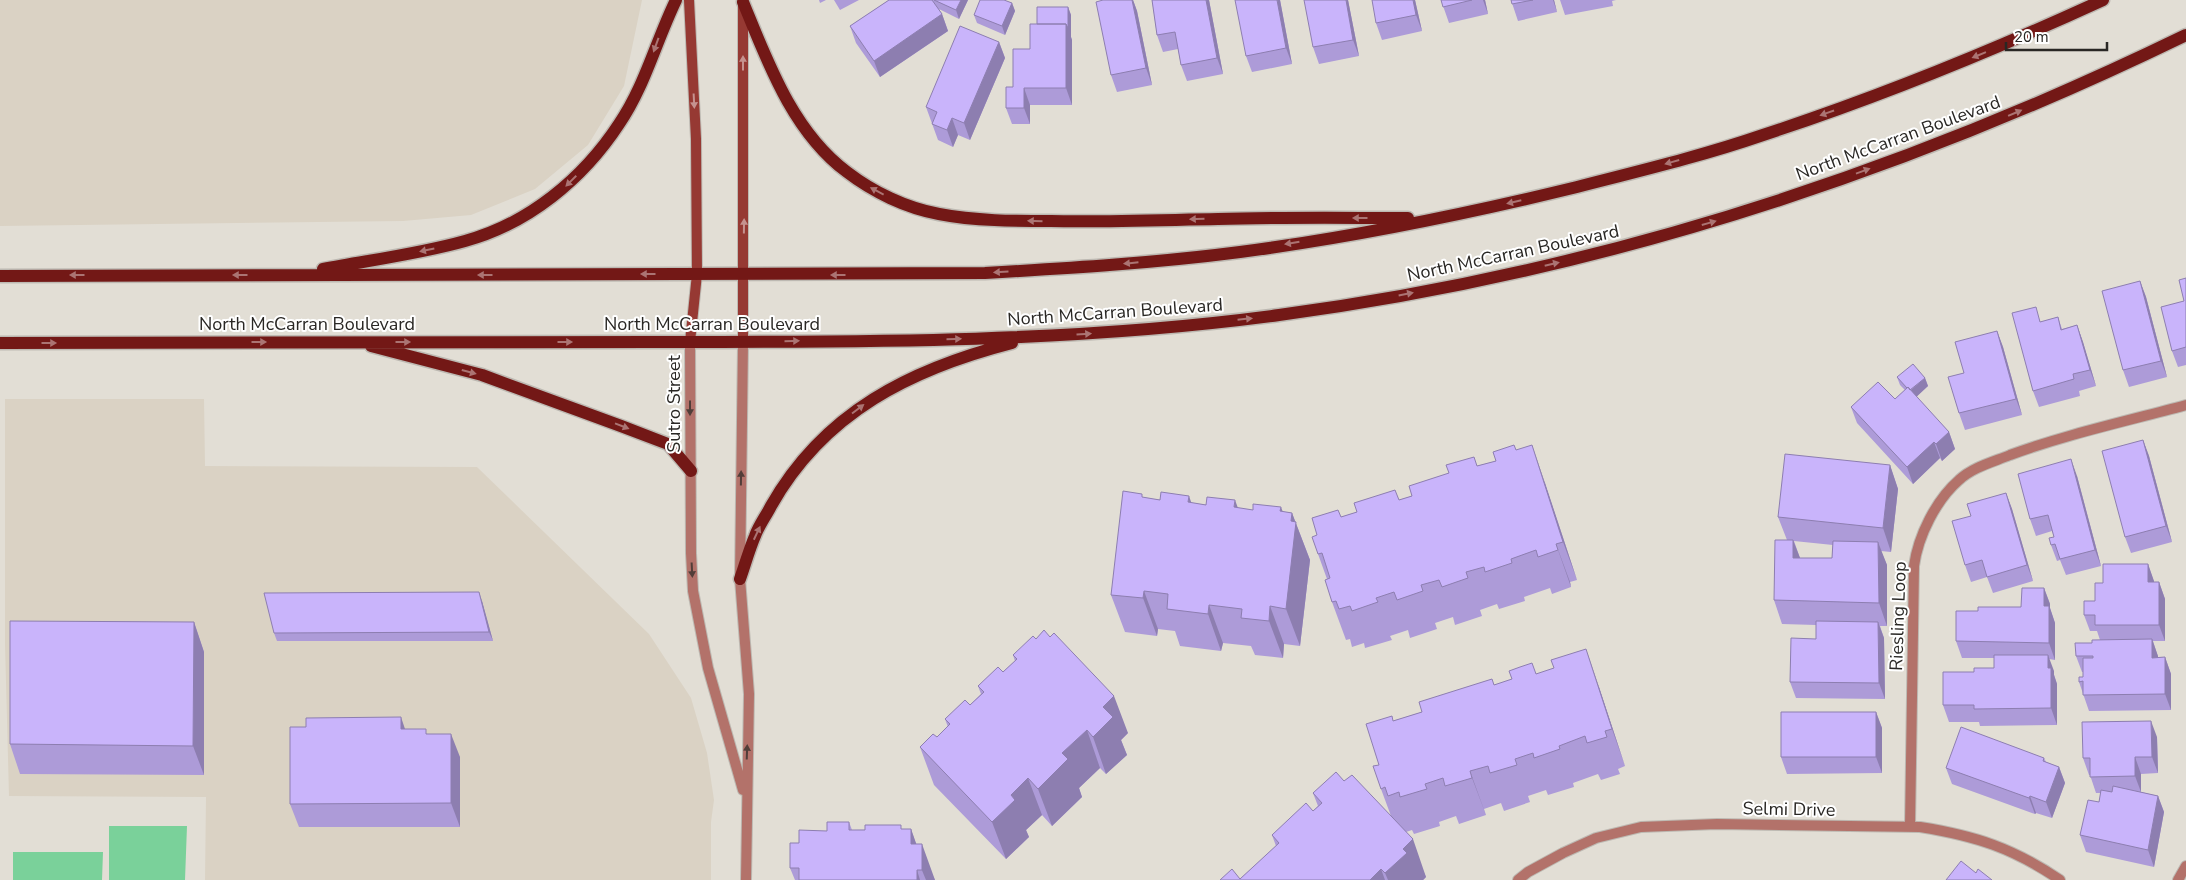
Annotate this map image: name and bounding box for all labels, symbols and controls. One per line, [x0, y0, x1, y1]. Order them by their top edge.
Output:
scale bar [2006, 20, 2107, 52]
text: 20 m [2014, 27, 2049, 47]
one-way arrow [652, 37, 659, 52]
one-way arrow [1971, 51, 1986, 59]
one-way arrow [739, 55, 747, 71]
street label: North McCarran Boulevard [1792, 90, 2004, 186]
one-way arrow [690, 93, 698, 109]
one-way arrow [2008, 108, 2022, 116]
one-way arrow [1819, 109, 1834, 117]
one-way arrow [1664, 159, 1679, 167]
one-way arrow [1856, 167, 1871, 174]
one-way arrow [565, 175, 577, 187]
one-way arrow [870, 187, 884, 195]
one-way arrow [1507, 198, 1522, 206]
one-way arrow [1351, 214, 1367, 222]
one-way arrow [1189, 216, 1205, 224]
one-way arrow [1026, 217, 1042, 225]
one-way arrow [740, 218, 748, 234]
one-way arrow [1702, 218, 1717, 226]
street label: North McCarran Boulevard [1405, 219, 1621, 287]
one-way arrow [1283, 240, 1299, 248]
one-way arrow [418, 246, 434, 254]
one-way arrow [1122, 259, 1138, 267]
one-way arrow [1545, 260, 1560, 268]
one-way arrow [992, 268, 1008, 276]
one-way arrow [640, 270, 656, 278]
one-way arrow [69, 271, 85, 279]
one-way arrow [231, 271, 247, 279]
one-way arrow [477, 271, 493, 279]
one-way arrow [830, 271, 846, 279]
one-way arrow [1398, 289, 1414, 297]
street label: North McCarran Boulevard [1006, 292, 1224, 332]
street label: North McCarran Boulevard [199, 312, 415, 336]
street label: North McCarran Boulevard [604, 312, 820, 336]
one-way arrow [1238, 315, 1254, 323]
one-way arrow [1076, 330, 1092, 338]
one-way arrow [946, 335, 962, 343]
one-way arrow [784, 337, 800, 345]
one-way arrow [251, 338, 267, 346]
one-way arrow [395, 338, 411, 346]
one-way arrow [558, 338, 574, 346]
one-way arrow [41, 339, 57, 347]
street label: Sutro Street [662, 355, 686, 453]
one-way arrow [461, 368, 476, 376]
one-way arrow [686, 400, 694, 416]
one-way arrow [851, 404, 865, 414]
one-way arrow [615, 422, 630, 430]
one-way arrow [738, 470, 746, 486]
one-way arrow [753, 526, 761, 540]
street label: Riesling Loop [1884, 561, 1912, 671]
one-way arrow [689, 563, 697, 579]
one-way arrow [743, 744, 751, 760]
street label: Selmi Drive [1742, 796, 1836, 822]

